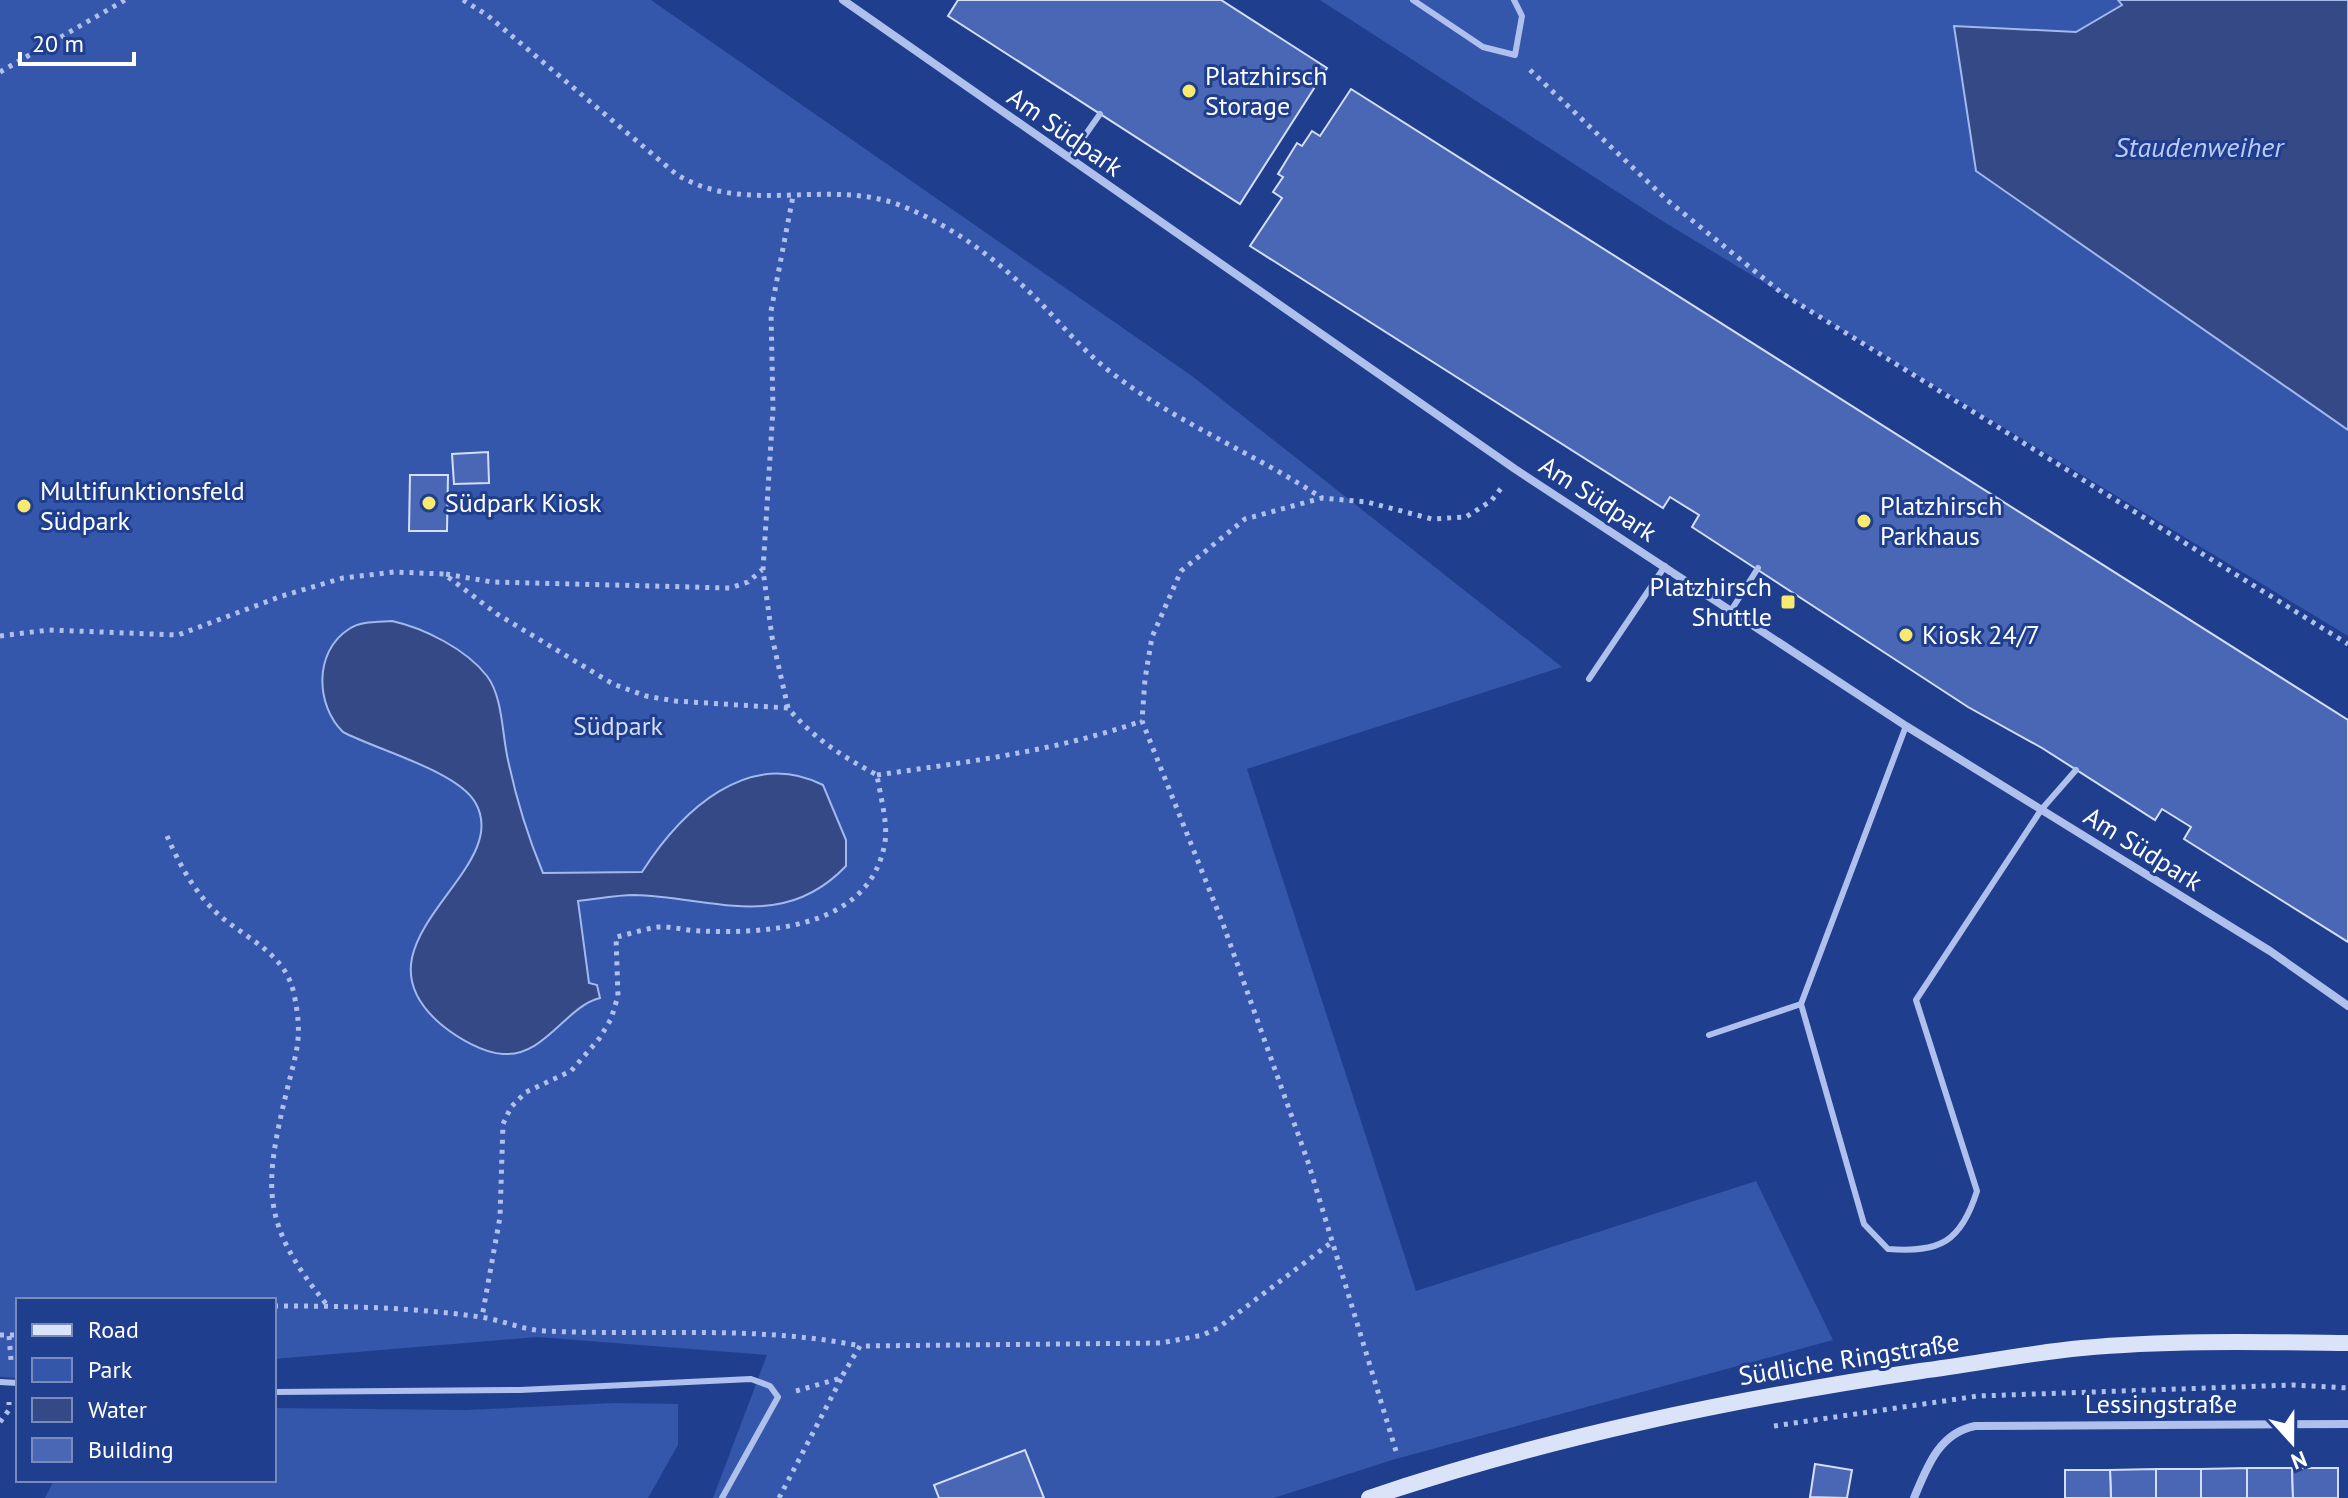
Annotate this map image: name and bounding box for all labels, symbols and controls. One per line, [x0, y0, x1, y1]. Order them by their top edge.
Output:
scale bar [20, 16, 134, 66]
text: 20 m [32, 28, 84, 59]
place label: Platzhirsch Storage [1205, 59, 1327, 122]
street label: Am Südpark [1001, 80, 1130, 184]
marker: Platzhirsch Storage [1180, 82, 1198, 100]
water label: Staudenweiher [2115, 128, 2285, 165]
street label: Am Südpark [1533, 448, 1664, 549]
place label: Multifunktionsfeld Südpark [40, 474, 245, 537]
place label: Südpark Kiosk [445, 486, 602, 519]
place label: Platzhirsch Parkhaus [1880, 489, 2002, 552]
marker: Südpark Kiosk [420, 494, 438, 512]
marker: Multifunktionsfeld Südpark [15, 497, 33, 515]
marker: Platzhirsch Parkhaus [1855, 512, 1873, 530]
place label: Platzhirsch Shuttle [1650, 570, 1772, 633]
marker: Platzhirsch Shuttle [1779, 593, 1797, 611]
place label: Kiosk 24/7 [1922, 618, 2040, 651]
marker: Kiosk 24/7 [1897, 626, 1915, 644]
park label: Südpark [573, 709, 664, 742]
street label: Am Südpark [2078, 799, 2209, 898]
legend [16, 1298, 276, 1482]
text: Road [88, 1314, 139, 1345]
street label: Südliche Ringstraße [1736, 1325, 1962, 1392]
text: Park [88, 1354, 133, 1385]
street label: Lessingstraße [2085, 1387, 2237, 1420]
text: Water [88, 1394, 147, 1425]
north arrow [2252, 1402, 2332, 1482]
text: Building [88, 1434, 174, 1465]
text: N [2287, 1445, 2311, 1476]

